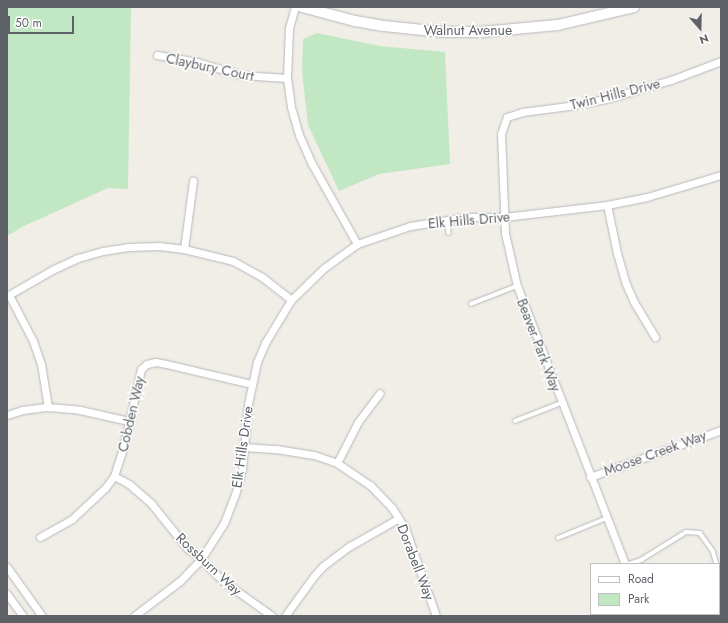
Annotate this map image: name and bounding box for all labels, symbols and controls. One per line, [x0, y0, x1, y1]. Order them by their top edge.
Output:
scale bar [10, 8, 76, 34]
north arrow [680, 8, 720, 48]
text: 50 m [15, 14, 42, 32]
street label: Walnut Avenue [424, 22, 512, 38]
text: N [697, 30, 711, 48]
street label: Claybury Court [165, 50, 255, 84]
street label: Twin Hills Drive [568, 75, 662, 113]
street label: Elk Hills Drive [427, 208, 511, 232]
street label: Beaver Park Way [514, 296, 564, 394]
street label: Cobden Way [114, 374, 148, 454]
street label: Elk Hills Drive [228, 405, 256, 489]
street label: Moose Creek Way [601, 427, 709, 479]
street label: Dorabell Way [394, 522, 438, 602]
street label: Rossburn Way [173, 529, 245, 599]
legend [590, 563, 720, 615]
text: Road [628, 570, 654, 588]
text: Park [628, 590, 649, 608]

